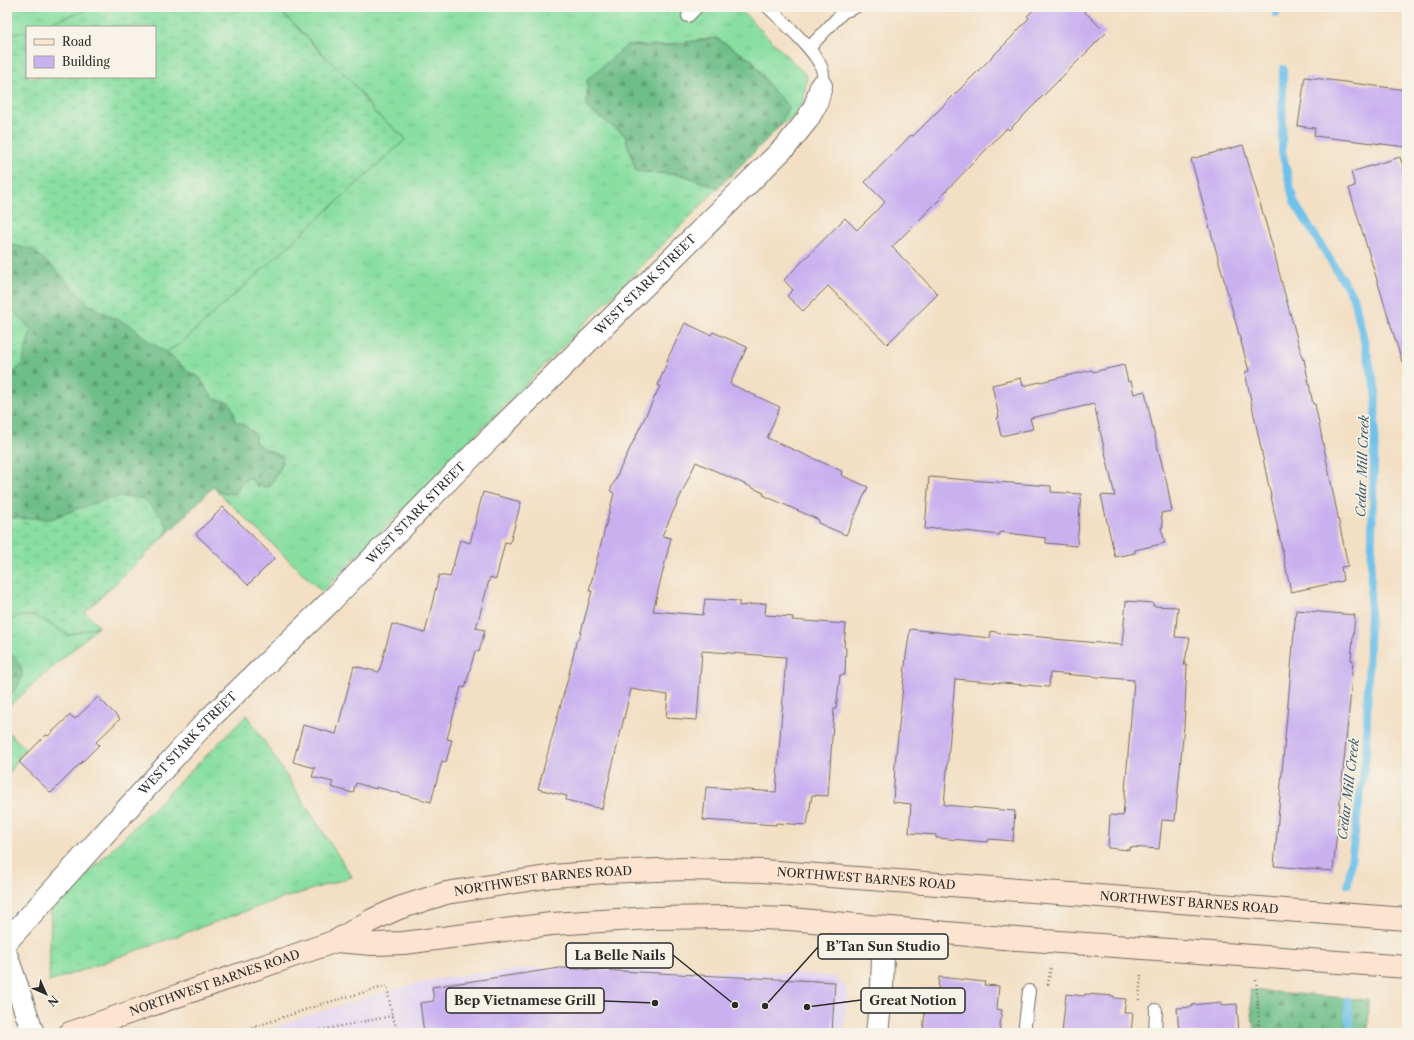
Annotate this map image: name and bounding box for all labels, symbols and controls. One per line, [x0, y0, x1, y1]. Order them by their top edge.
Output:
legend [26, 26, 156, 78]
text: Road [62, 34, 92, 49]
text: Building [62, 54, 110, 69]
street label: WEST STARK STREET [591, 231, 699, 338]
water label: Cedar Mill Creek [1352, 414, 1372, 517]
street label: WEST STARK STREET [362, 459, 469, 568]
street label: WEST STARK STREET [135, 688, 240, 799]
water label: Cedar Mill Creek [1334, 737, 1362, 841]
street label: NORTHWEST BARNES ROAD [453, 863, 633, 899]
street label: NORTHWEST BARNES ROAD [776, 864, 956, 892]
street label: NORTHWEST BARNES ROAD [1099, 888, 1279, 916]
callout: B’Tan Sun Studio [818, 934, 948, 959]
text: B’Tan Sun Studio [826, 938, 940, 954]
callout: La Belle Nails [566, 943, 673, 968]
street label: NORTHWEST BARNES ROAD [127, 946, 302, 1019]
text: La Belle Nails [575, 947, 666, 963]
north arrow [26, 974, 66, 1014]
callout: Bep Vietnamese Grill [446, 988, 604, 1013]
callout: Great Notion [861, 988, 965, 1013]
text: Bep Vietnamese Grill [454, 992, 596, 1008]
text: Great Notion [869, 992, 957, 1008]
text: N [44, 993, 61, 1010]

